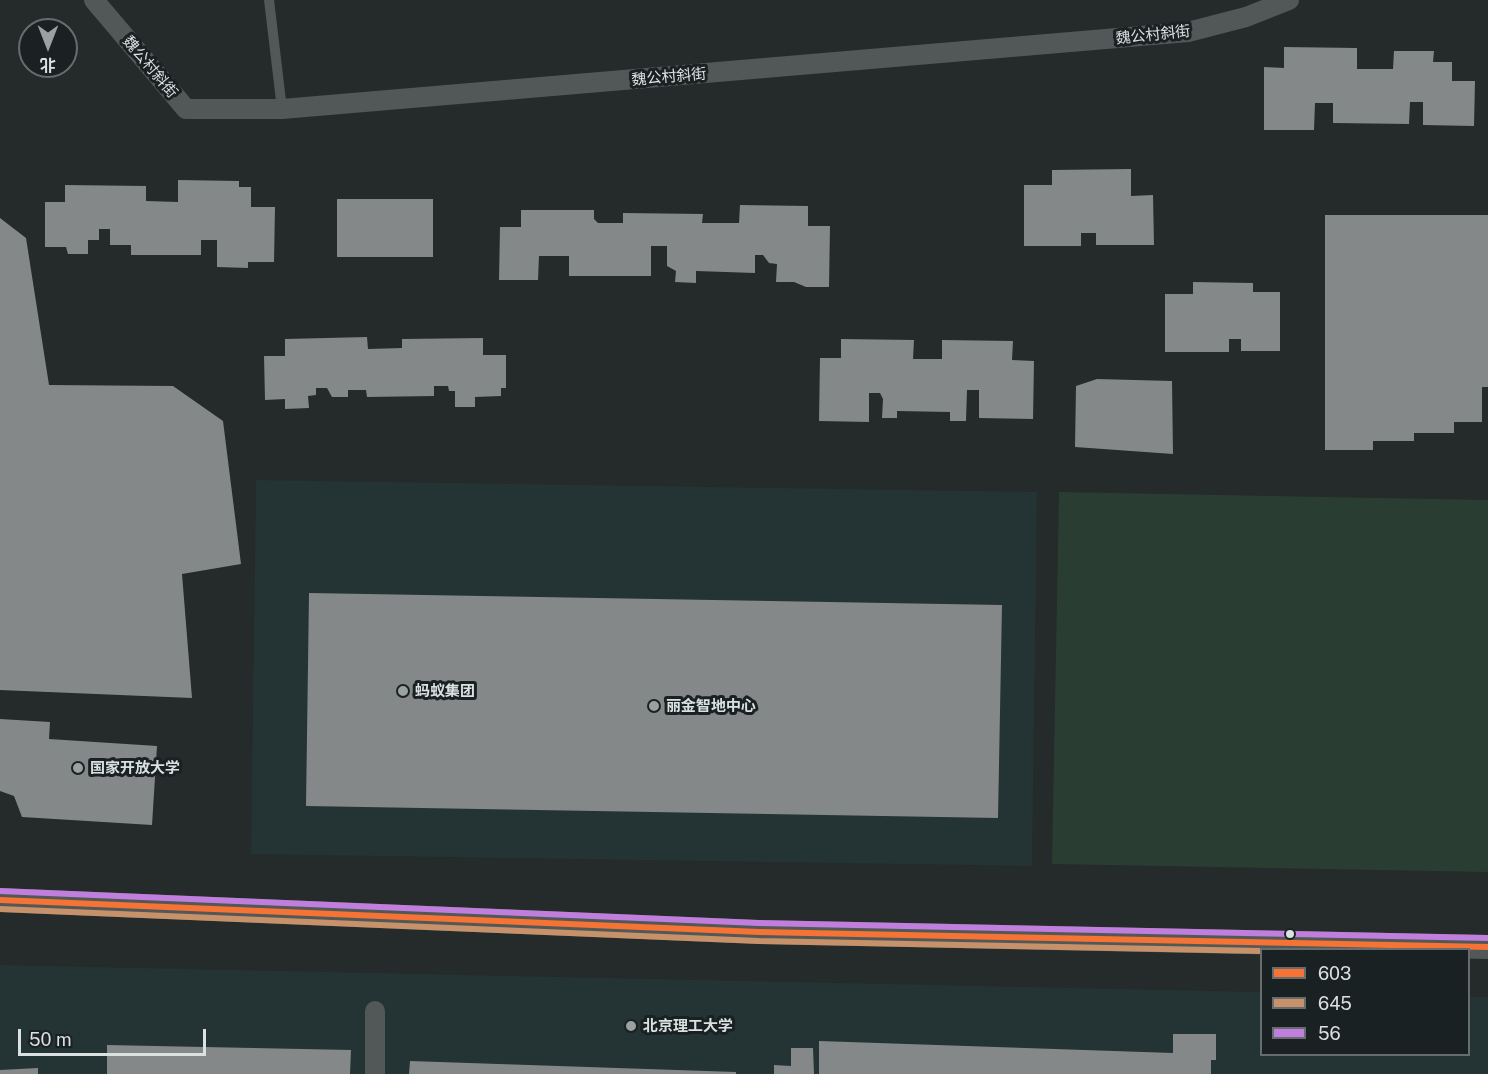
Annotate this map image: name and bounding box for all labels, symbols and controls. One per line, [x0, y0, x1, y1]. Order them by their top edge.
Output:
north arrow [18, 18, 78, 78]
street label: 魏公村斜街 [1115, 22, 1191, 48]
street label: 魏公村斜街 [119, 32, 181, 102]
text: 北 [40, 55, 56, 74]
street label: 魏公村斜街 [631, 65, 707, 89]
place label: 蚂蚁集团 [415, 682, 475, 700]
marker: 蚂蚁集团 [396, 684, 410, 698]
place label: 丽金智地中心 [666, 697, 756, 715]
marker: 丽金智地中心 [647, 699, 661, 713]
place label: 国家开放大学 [90, 759, 180, 777]
marker: 国家开放大学 [71, 761, 85, 775]
unlabelled marker [1284, 928, 1296, 940]
legend [1260, 948, 1470, 1056]
text: 603 [1318, 963, 1351, 984]
text: 645 [1318, 993, 1352, 1014]
scale bar [21, 1017, 208, 1055]
place label: 北京理工大学 [643, 1017, 733, 1035]
marker: 北京理工大学 [624, 1019, 638, 1033]
text: 56 [1318, 1023, 1341, 1044]
text: 50 m [29, 1029, 72, 1050]

